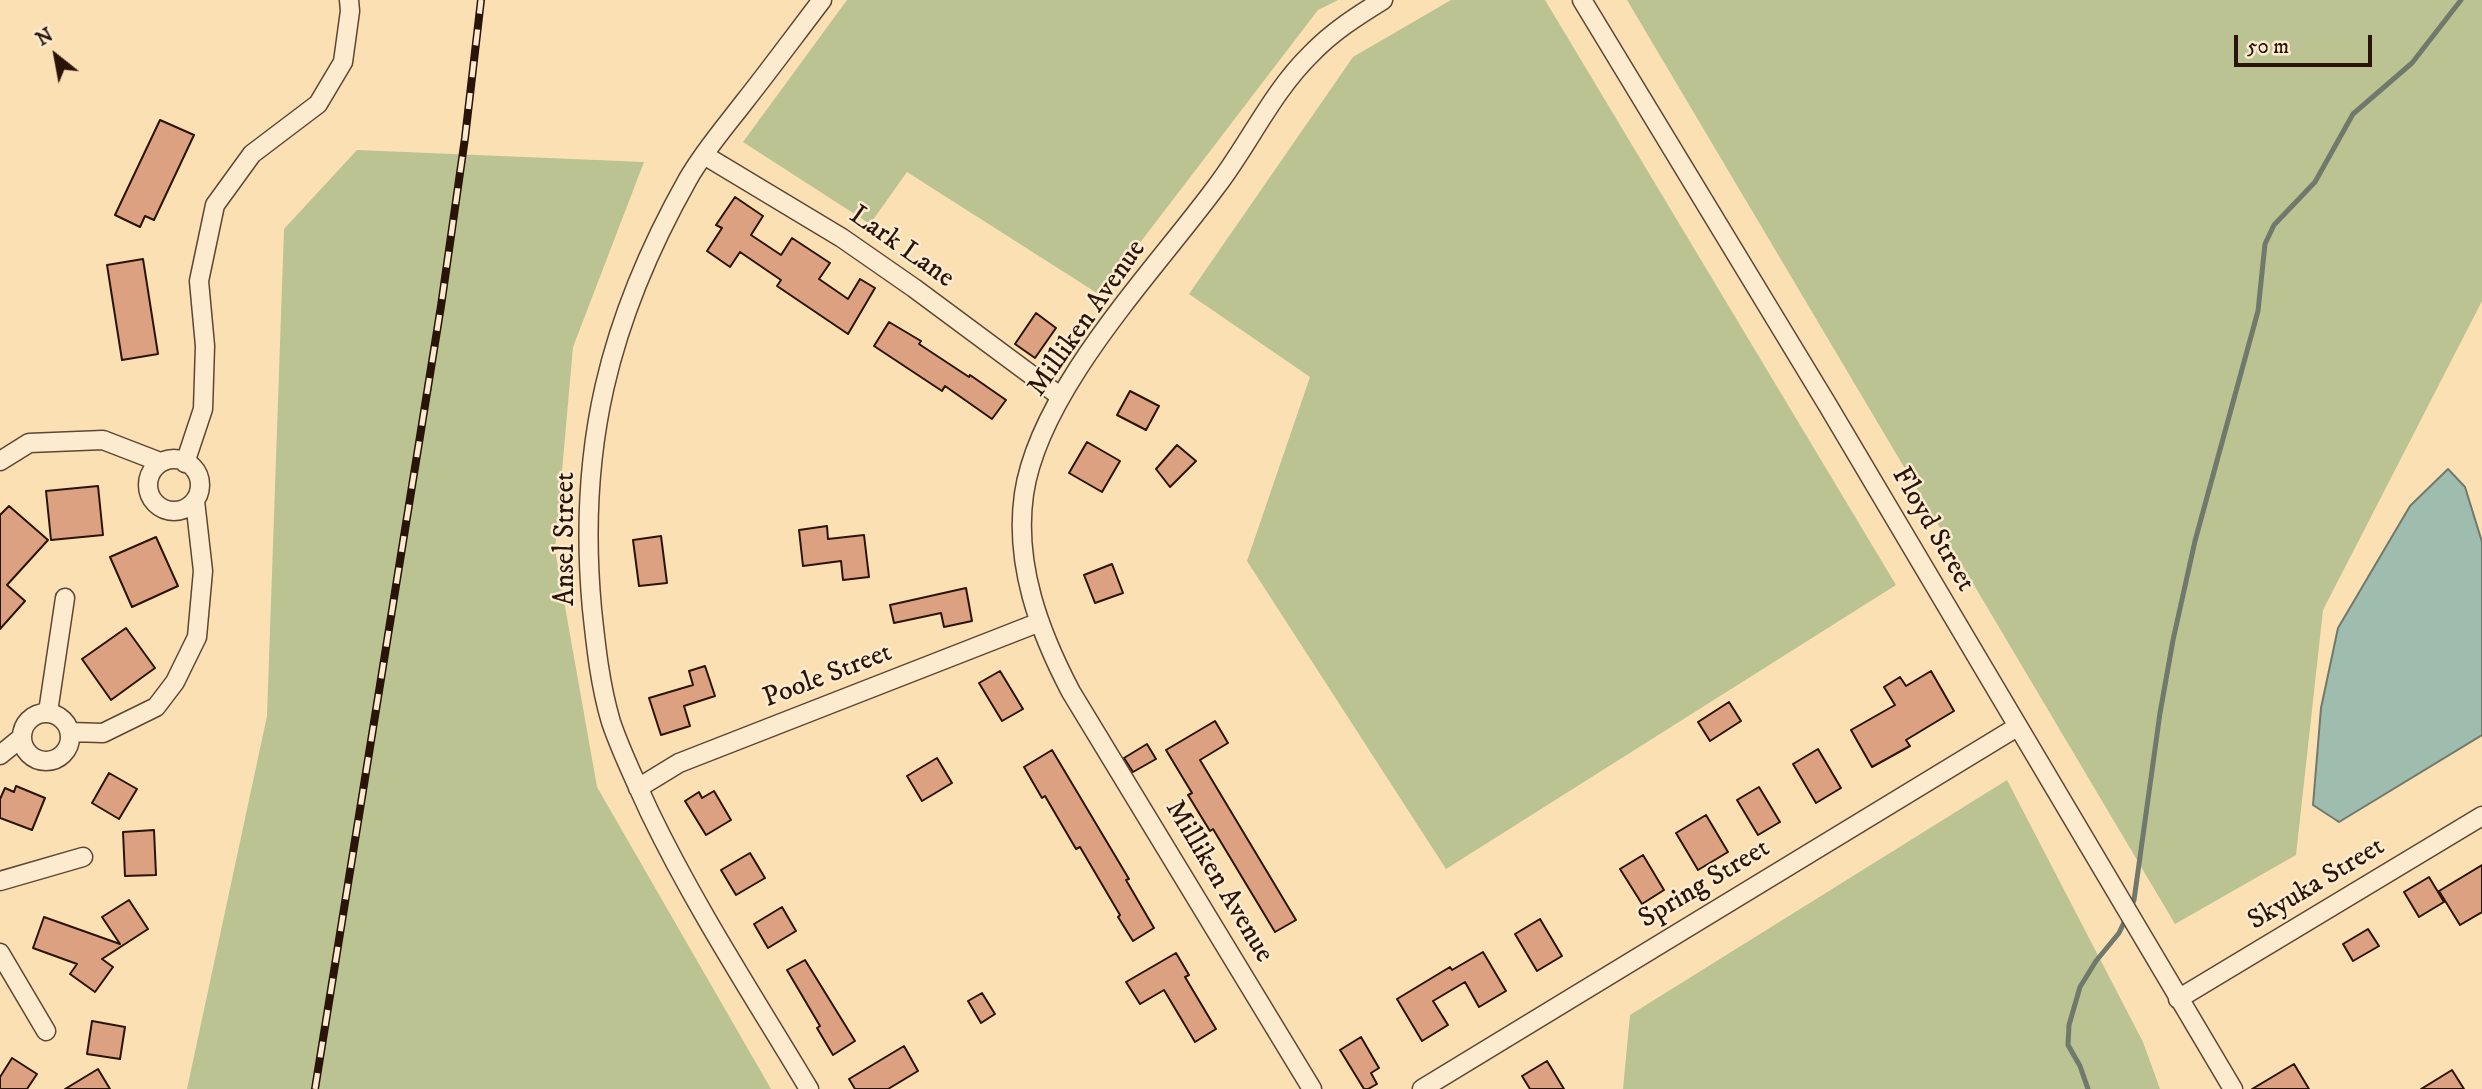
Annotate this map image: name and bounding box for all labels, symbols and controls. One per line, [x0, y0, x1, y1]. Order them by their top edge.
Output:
north arrow [21, 21, 91, 91]
scale bar [2237, 21, 2375, 65]
text: N [32, 24, 58, 51]
text: 50 m [2247, 34, 2289, 60]
street label: Lark Lane [842, 200, 960, 296]
street label: Milliken Avenue [1022, 234, 1154, 404]
street label: Floyd Street [1883, 462, 1981, 598]
street label: Ansel Street [550, 472, 584, 606]
street label: Poole Street [759, 637, 897, 717]
street label: Milliken Avenue [1156, 795, 1280, 969]
street label: Skyuka Street [2243, 831, 2391, 939]
street label: Spring Street [1633, 833, 1777, 937]

